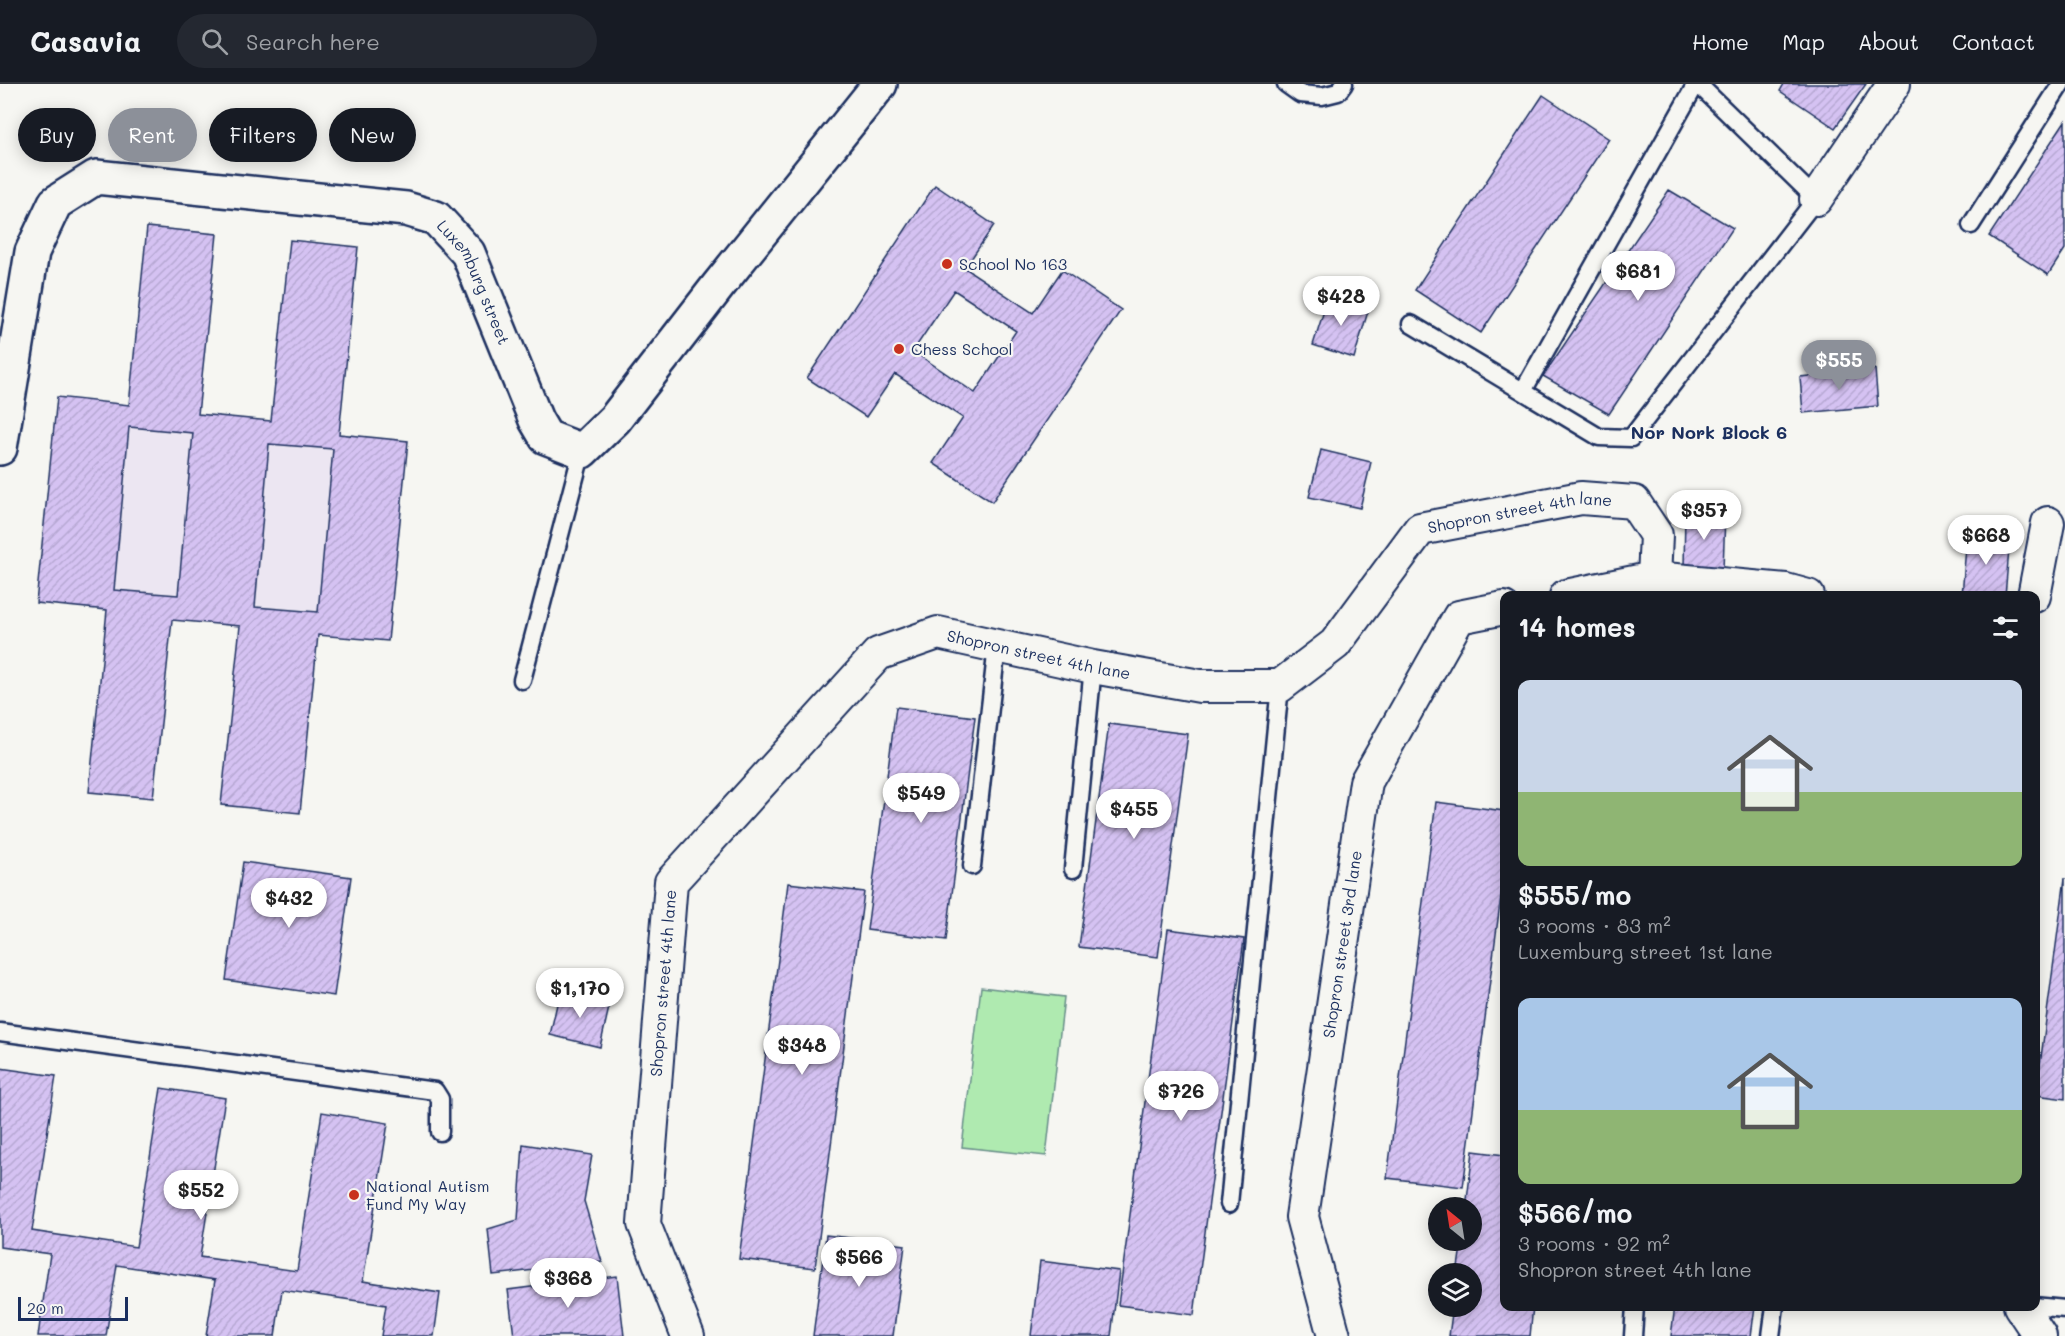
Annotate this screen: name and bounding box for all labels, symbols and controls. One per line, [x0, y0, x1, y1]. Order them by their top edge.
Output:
search box [177, 14, 597, 68]
text: Casavia [30, 23, 141, 59]
icon: search [198, 25, 231, 58]
text: Search here [246, 27, 380, 56]
text: Home [1692, 28, 1749, 55]
text: Map [1782, 28, 1825, 55]
text: About [1858, 28, 1919, 55]
text: Contact [1952, 28, 2035, 55]
chip: Buy [18, 108, 96, 162]
chip: Rent [108, 108, 197, 162]
chip: Filters [209, 108, 317, 162]
chip: New [329, 108, 416, 162]
street label: Luxemburg street [433, 215, 515, 347]
pin: $681 [1602, 251, 1674, 302]
place label: School No 163 [959, 253, 1067, 274]
marker: School No 163 [940, 257, 954, 271]
text: $681 [1615, 257, 1661, 283]
pin: $428 [1305, 276, 1377, 327]
text: $428 [1317, 282, 1365, 308]
place label: Chess School [911, 338, 1012, 359]
pin: $555 [1803, 340, 1875, 391]
marker: Chess School [892, 342, 906, 356]
text: $555 [1815, 346, 1863, 372]
district label: Nor Nork Block 6 [1631, 420, 1787, 444]
street label: Shopron street 4th lane [1426, 487, 1613, 537]
pin: $357 [1668, 490, 1740, 541]
text: $357 [1680, 496, 1728, 522]
pin: $668 [1950, 515, 2022, 566]
text: $668 [1962, 521, 2010, 547]
text: 14 homes [1518, 610, 1636, 644]
icon: filters [1989, 611, 2022, 644]
street label: Shopron street 4th lane [945, 624, 1132, 683]
icon: home [1716, 719, 1824, 827]
pin: $549 [885, 773, 957, 824]
text: $549 [897, 779, 945, 805]
pin: $455 [1098, 789, 1170, 840]
text: $455 [1110, 795, 1158, 821]
street label: Shopron street 3rd lane [1317, 849, 1366, 1039]
pin: $432 [253, 878, 325, 929]
text: $555/mo [1518, 878, 1631, 912]
text: $432 [265, 884, 313, 910]
street label: Shopron street 4th lane [645, 889, 680, 1077]
text: 3 rooms · 83 m² [1518, 912, 1671, 938]
text: Luxemburg street 1st lane [1518, 938, 1773, 964]
pin: $1,170 [531, 968, 629, 1019]
text: $1,170 [550, 974, 610, 1000]
pin: $348 [766, 1025, 838, 1076]
text: $348 [777, 1031, 827, 1057]
icon: home [1716, 1037, 1824, 1145]
pin: $726 [1145, 1071, 1217, 1122]
text: $726 [1158, 1077, 1204, 1103]
pin: $552 [165, 1170, 237, 1221]
place label: National Autism Fund My Way [366, 1175, 489, 1214]
text: $552 [178, 1176, 224, 1202]
marker: National Autism Fund My Way [347, 1188, 361, 1202]
text: $566/mo [1518, 1196, 1632, 1230]
north arrow [1428, 1197, 1482, 1251]
map controls [1428, 1197, 1482, 1317]
text: 3 rooms · 92 m² [1518, 1230, 1670, 1256]
pin: $566 [823, 1237, 895, 1288]
text: $566 [835, 1243, 883, 1269]
text: Shopron street 4th lane [1518, 1256, 1752, 1282]
pin: $368 [532, 1258, 604, 1309]
button: layers [1428, 1263, 1482, 1317]
text: $368 [544, 1264, 592, 1290]
scale bar [18, 1294, 128, 1322]
text: 20 m [27, 1297, 64, 1318]

